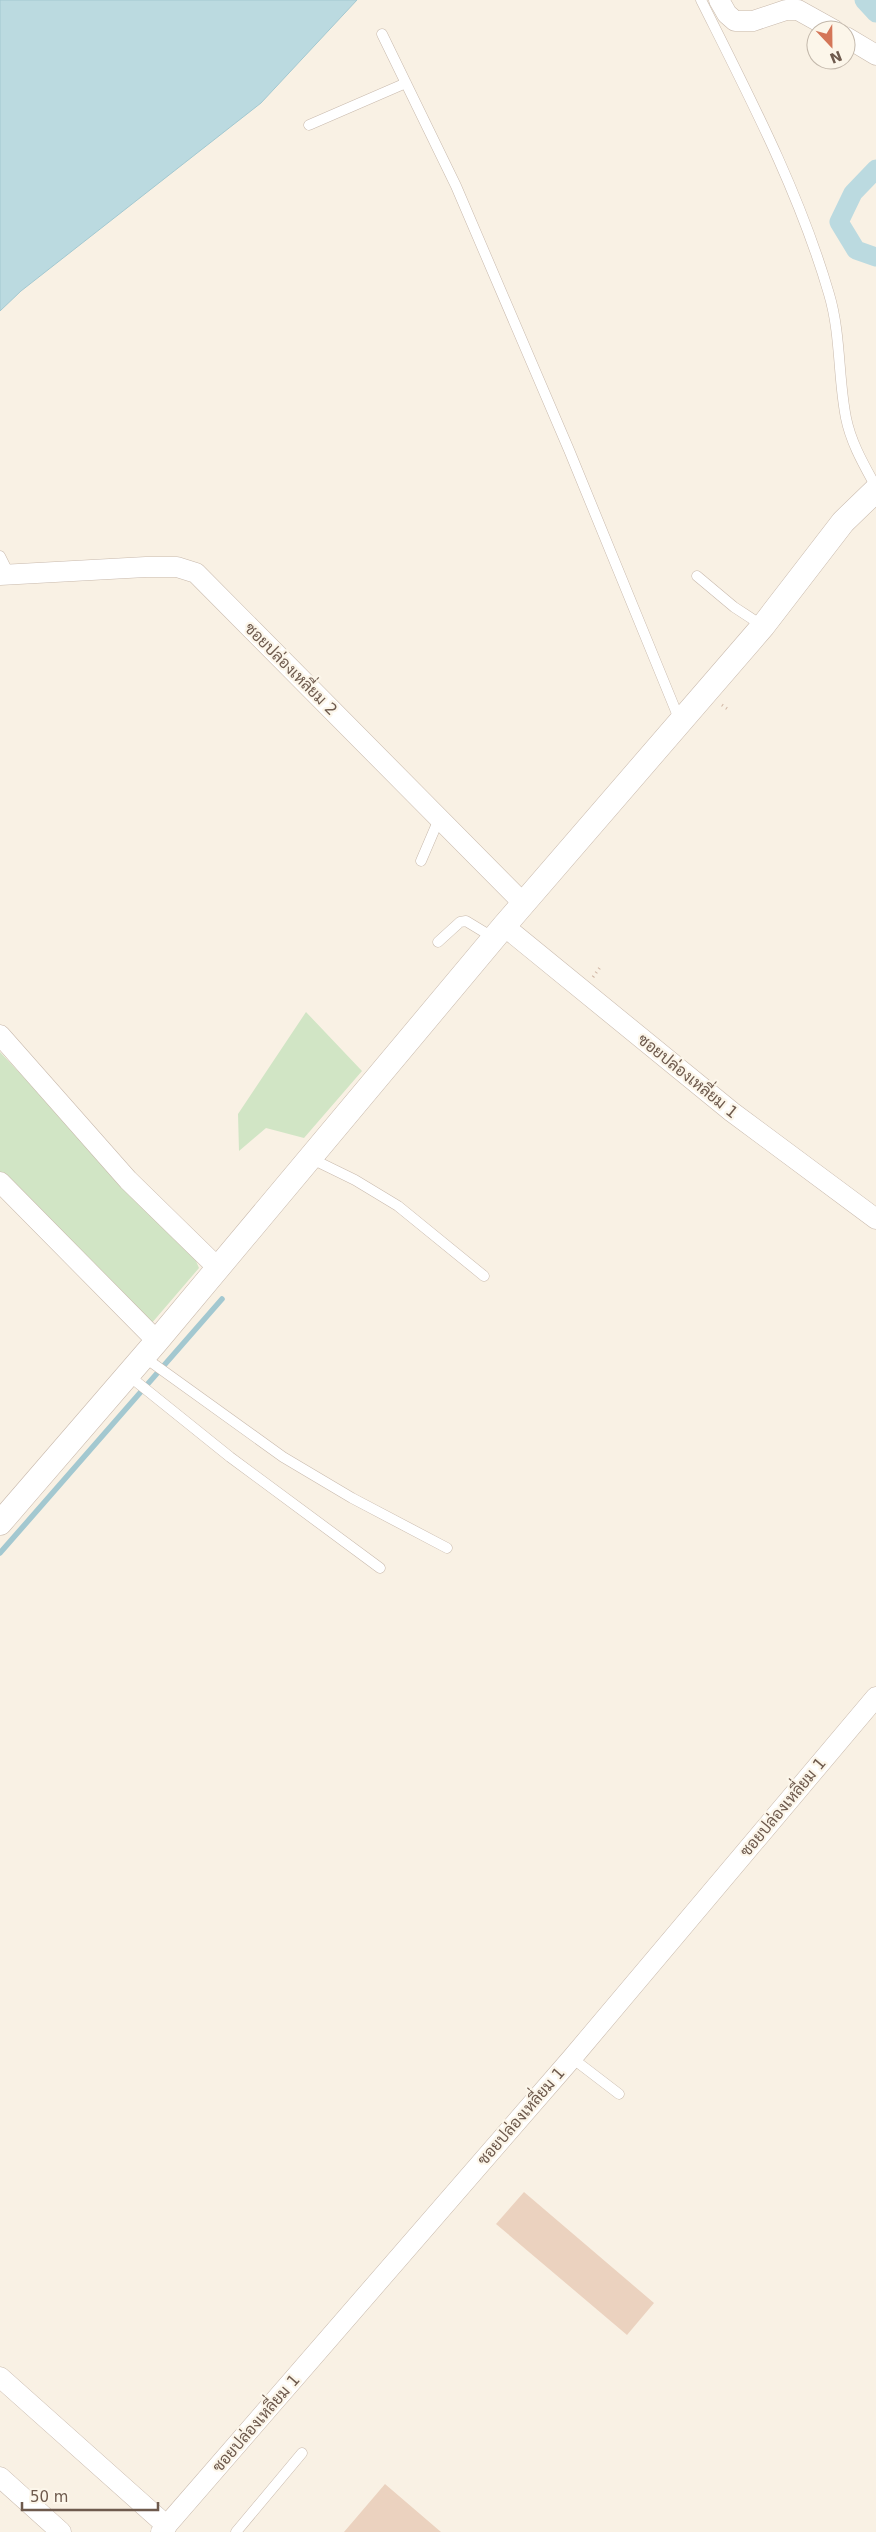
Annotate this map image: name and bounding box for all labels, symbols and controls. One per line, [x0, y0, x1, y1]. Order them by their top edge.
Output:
north arrow [806, 20, 856, 70]
text: N [827, 47, 844, 67]
street label: ซอยปล่องเหลี่ยม 2 [241, 615, 345, 719]
street label: ซอยปล่องเหลี่ยม 1 [634, 1026, 745, 1122]
street label: ซอยปล่องเหลี่ยม 1 [732, 1750, 830, 1860]
street label: ซอยปล่องเหลี่ยม 1 [470, 2060, 569, 2169]
street label: ซอยปล่องเหลี่ยม 1 [205, 2367, 304, 2476]
scale bar [22, 2480, 159, 2512]
text: 50 m [30, 2488, 68, 2506]

